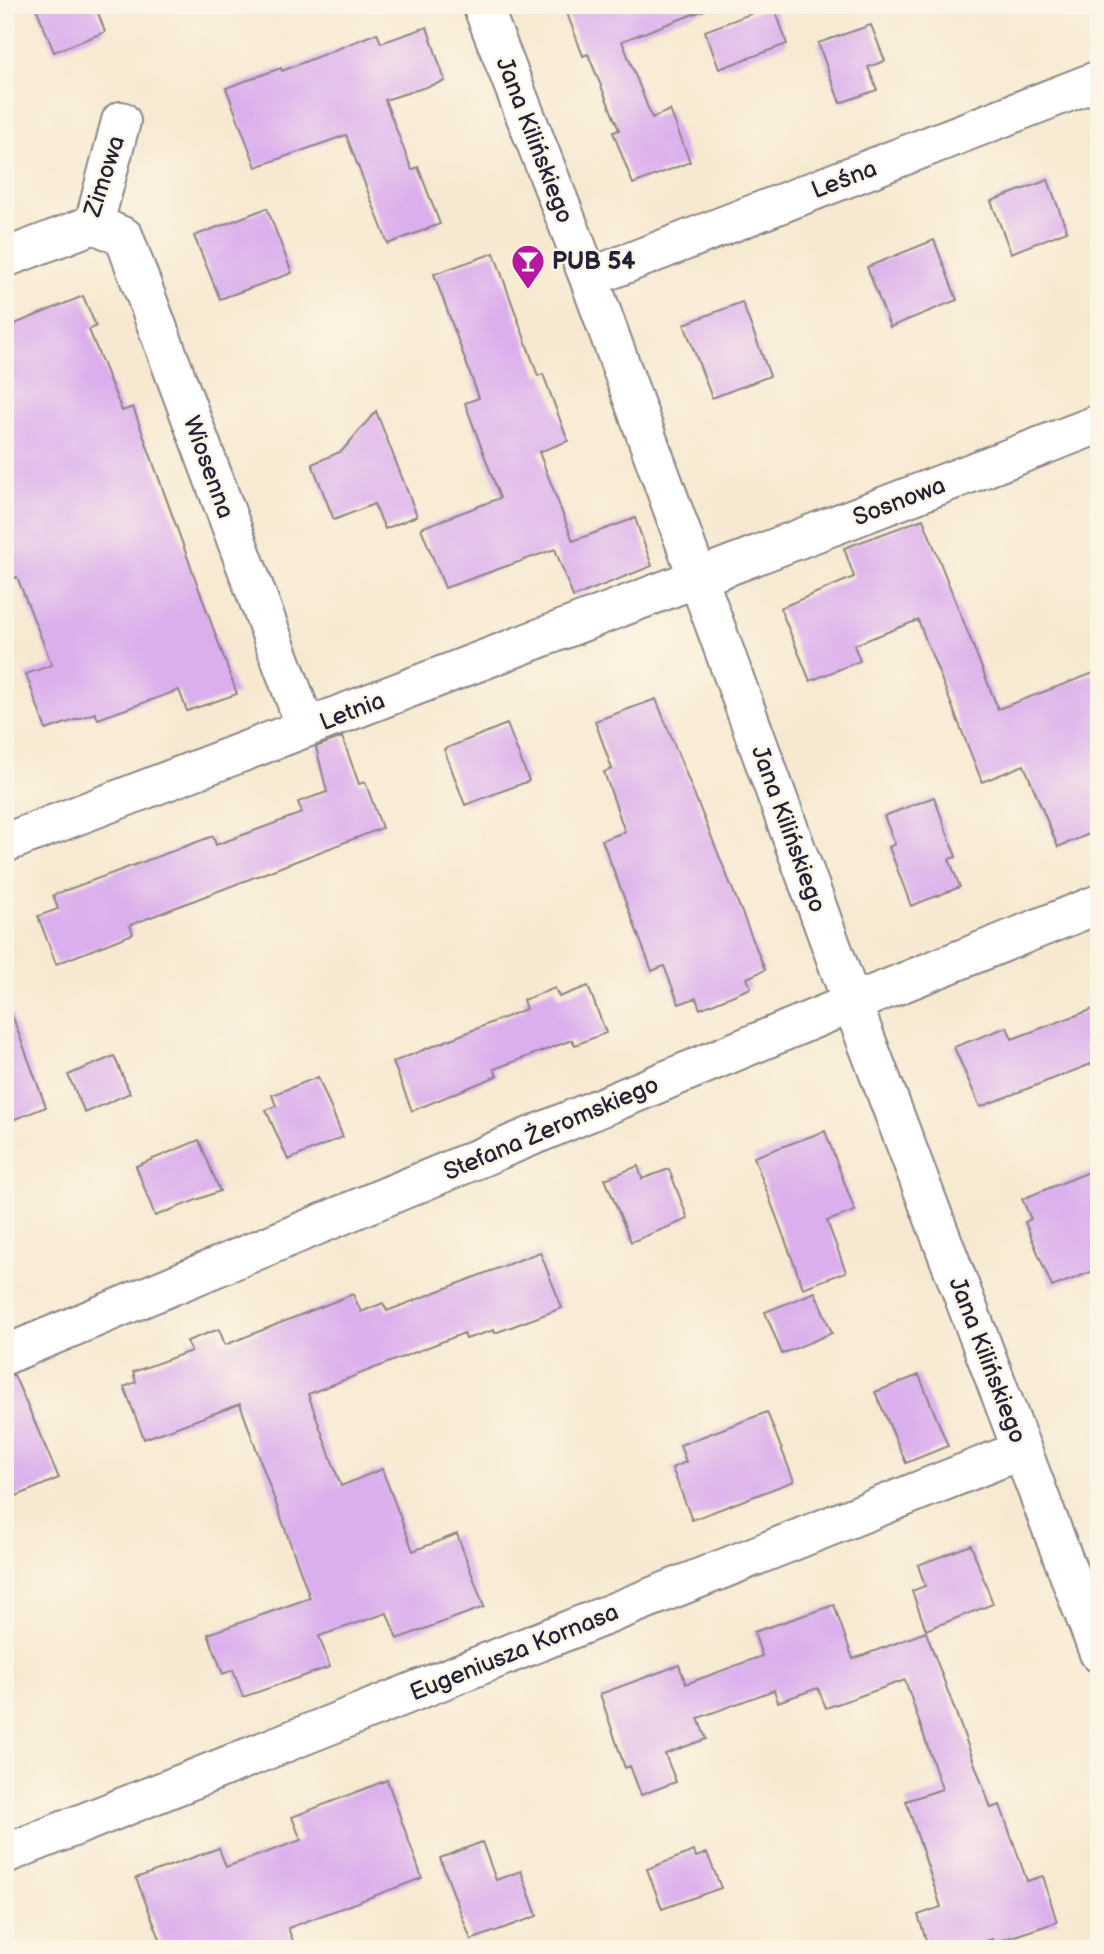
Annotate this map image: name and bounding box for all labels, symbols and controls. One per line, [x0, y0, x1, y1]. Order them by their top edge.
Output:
street label: Jana Kilińskiego [490, 53, 579, 227]
street label: Zimowa [78, 132, 131, 221]
street label: Leśna [807, 154, 881, 205]
bar icon: PUB 54 [509, 242, 547, 291]
place label: PUB 54 [552, 247, 636, 276]
street label: Wiosenna [177, 412, 240, 522]
street label: Sosnowa [849, 471, 949, 532]
street label: Letnia [316, 686, 389, 737]
street label: Jana Kilińskiego [745, 742, 832, 917]
street label: Stefana Żeromskiego [439, 1070, 663, 1187]
street label: Jana Kilińskiego [943, 1273, 1032, 1447]
street label: Eugeniusza Kornasa [406, 1597, 623, 1708]

